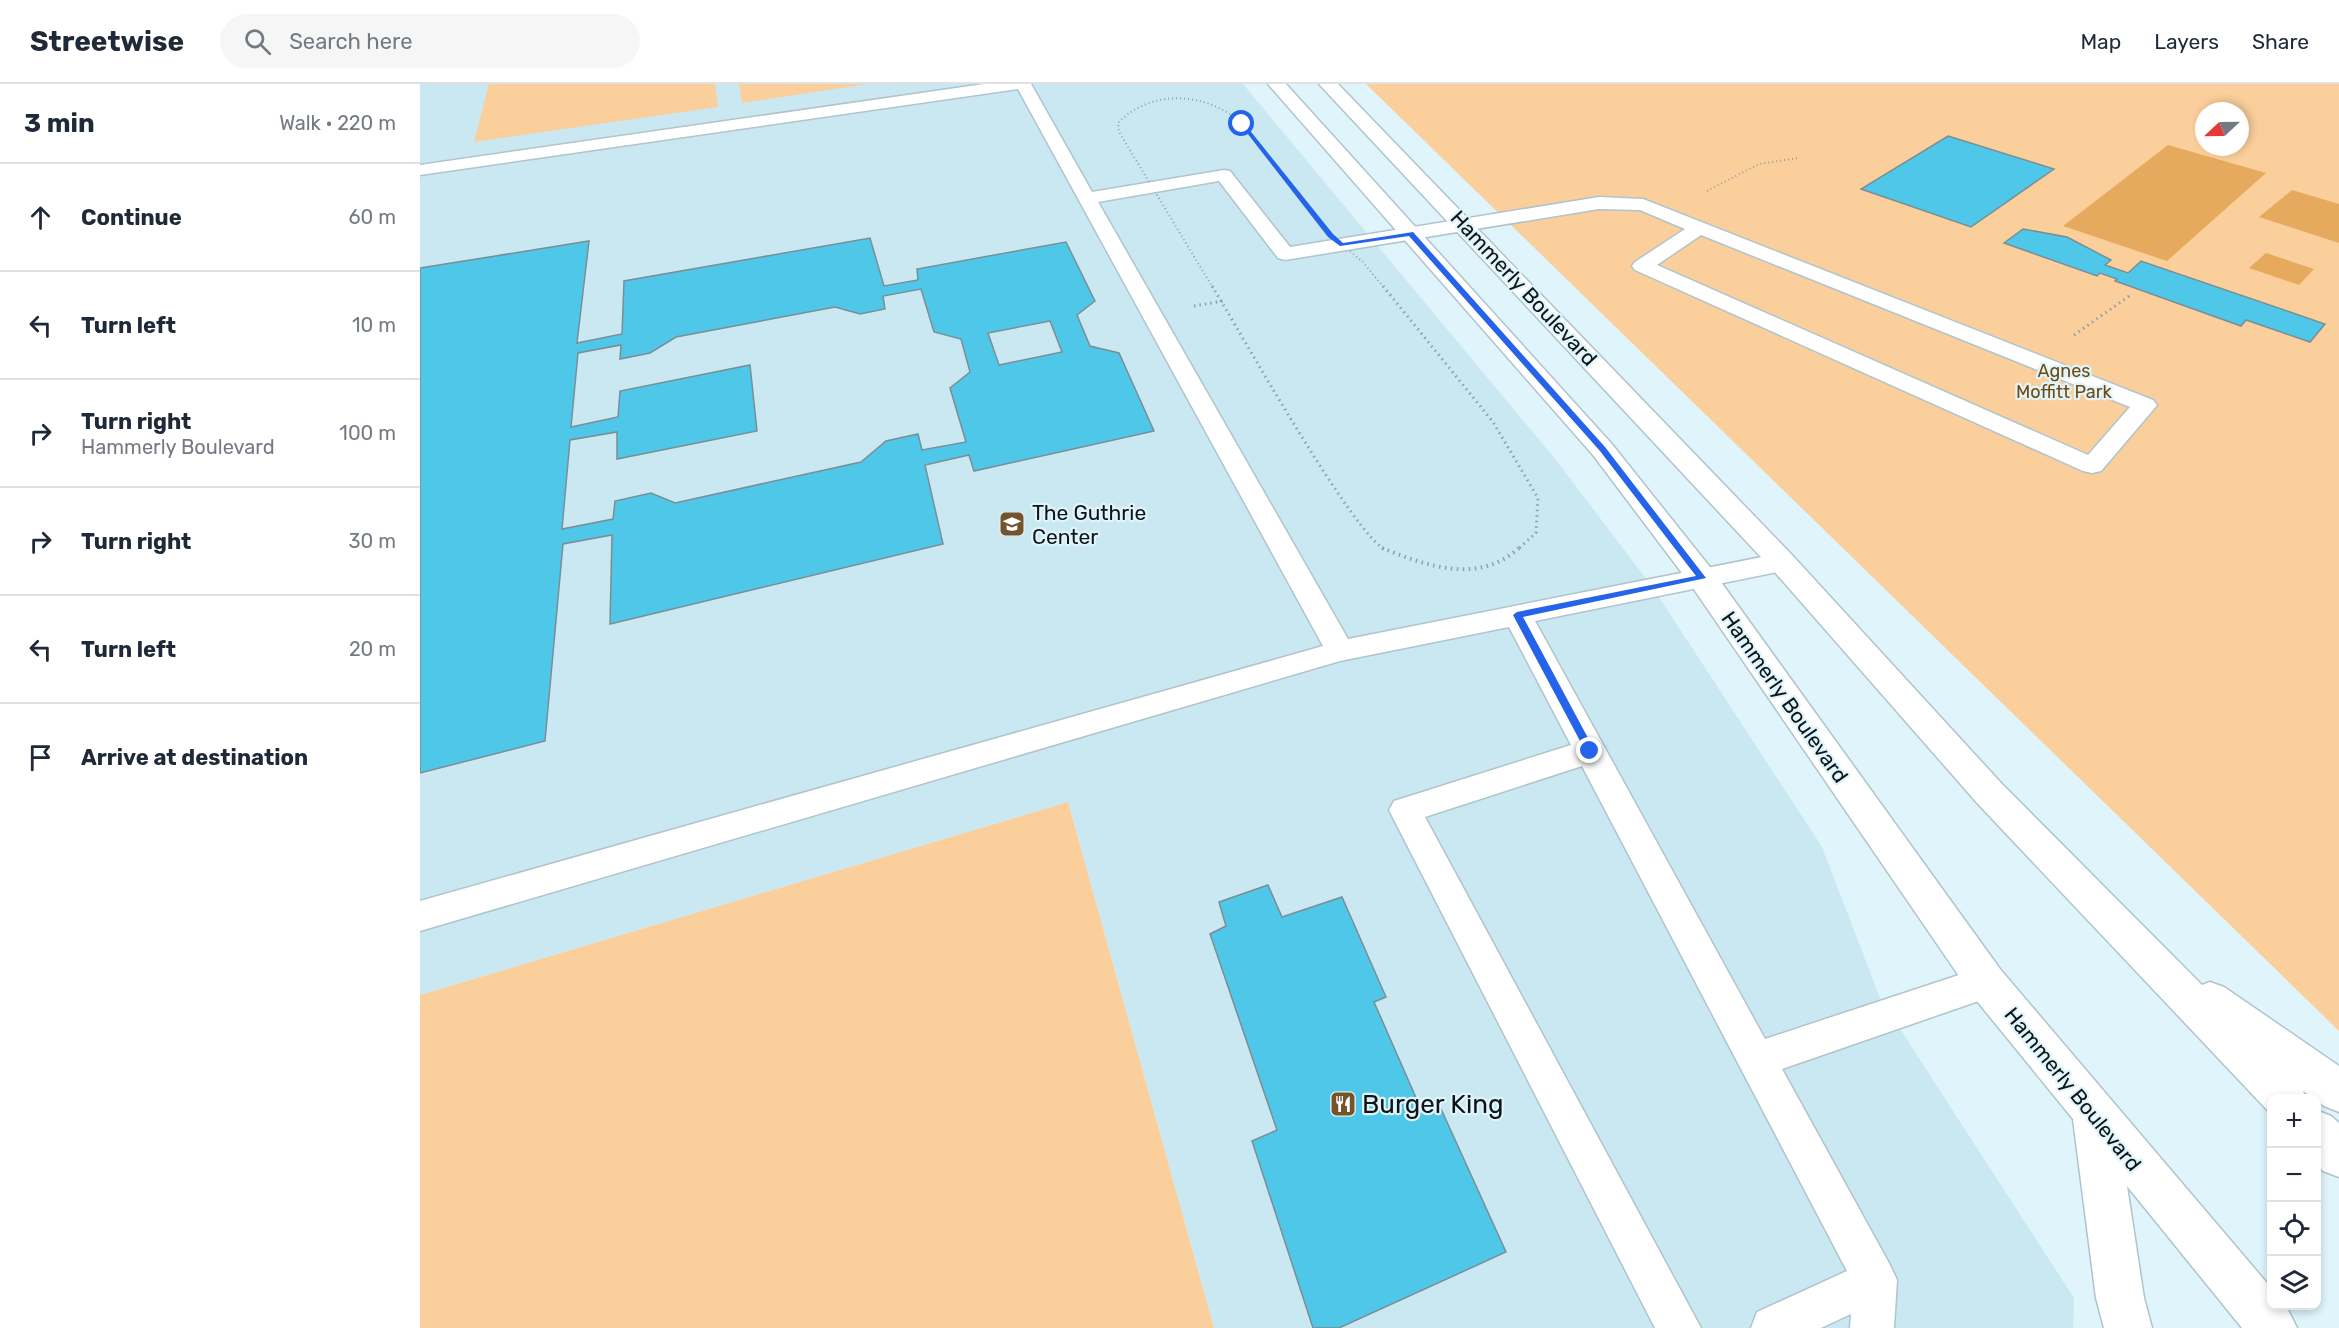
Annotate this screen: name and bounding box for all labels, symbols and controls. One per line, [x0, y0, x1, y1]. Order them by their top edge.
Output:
search box [220, 14, 640, 68]
text: Streetwise [30, 25, 184, 58]
icon: search [241, 25, 274, 58]
text: Search here [289, 28, 413, 55]
text: Map [2080, 29, 2121, 54]
text: Layers [2154, 29, 2219, 54]
text: Share [2252, 29, 2309, 54]
north arrow [2195, 102, 2249, 156]
text: 3 min [24, 108, 95, 139]
route start [1228, 110, 1254, 136]
text: Walk · 220 m [279, 111, 396, 135]
icon: ahead [24, 201, 57, 234]
text: Continue [81, 204, 182, 231]
text: 60 m [349, 205, 396, 229]
street label: Hammerly Boulevard [1446, 205, 1602, 371]
icon: left [24, 309, 57, 342]
text: Turn left [81, 312, 176, 339]
text: 10 m [352, 313, 396, 337]
park label: Agnes Moffitt Park [2016, 360, 2113, 403]
text: Turn right [81, 408, 191, 435]
icon: right [24, 417, 57, 450]
text: 100 m [339, 421, 396, 445]
text: Hammerly Boulevard [81, 435, 275, 459]
place label: The Guthrie Center [1032, 500, 1146, 549]
school or university icon: The Guthrie Center [997, 509, 1027, 539]
icon: right [24, 525, 57, 558]
text: Turn right [81, 528, 191, 555]
text: 30 m [349, 529, 396, 553]
street label: Hammerly Boulevard [1716, 607, 1854, 787]
icon: left [24, 633, 57, 666]
text: Turn left [81, 636, 176, 663]
text: 20 m [349, 637, 396, 661]
route end [1576, 737, 1602, 763]
icon: arrive [24, 741, 57, 774]
text: Arrive at destination [81, 744, 308, 771]
street label: Hammerly Boulevard [1999, 1002, 2147, 1176]
restaurant icon: Burger King [1328, 1089, 1358, 1119]
place label: Burger King [1362, 1089, 1504, 1120]
map controls [2267, 1094, 2321, 1310]
button: + [2267, 1094, 2321, 1148]
button: − [2267, 1148, 2321, 1202]
button: locate [2267, 1202, 2321, 1256]
button: layers [2267, 1256, 2321, 1310]

